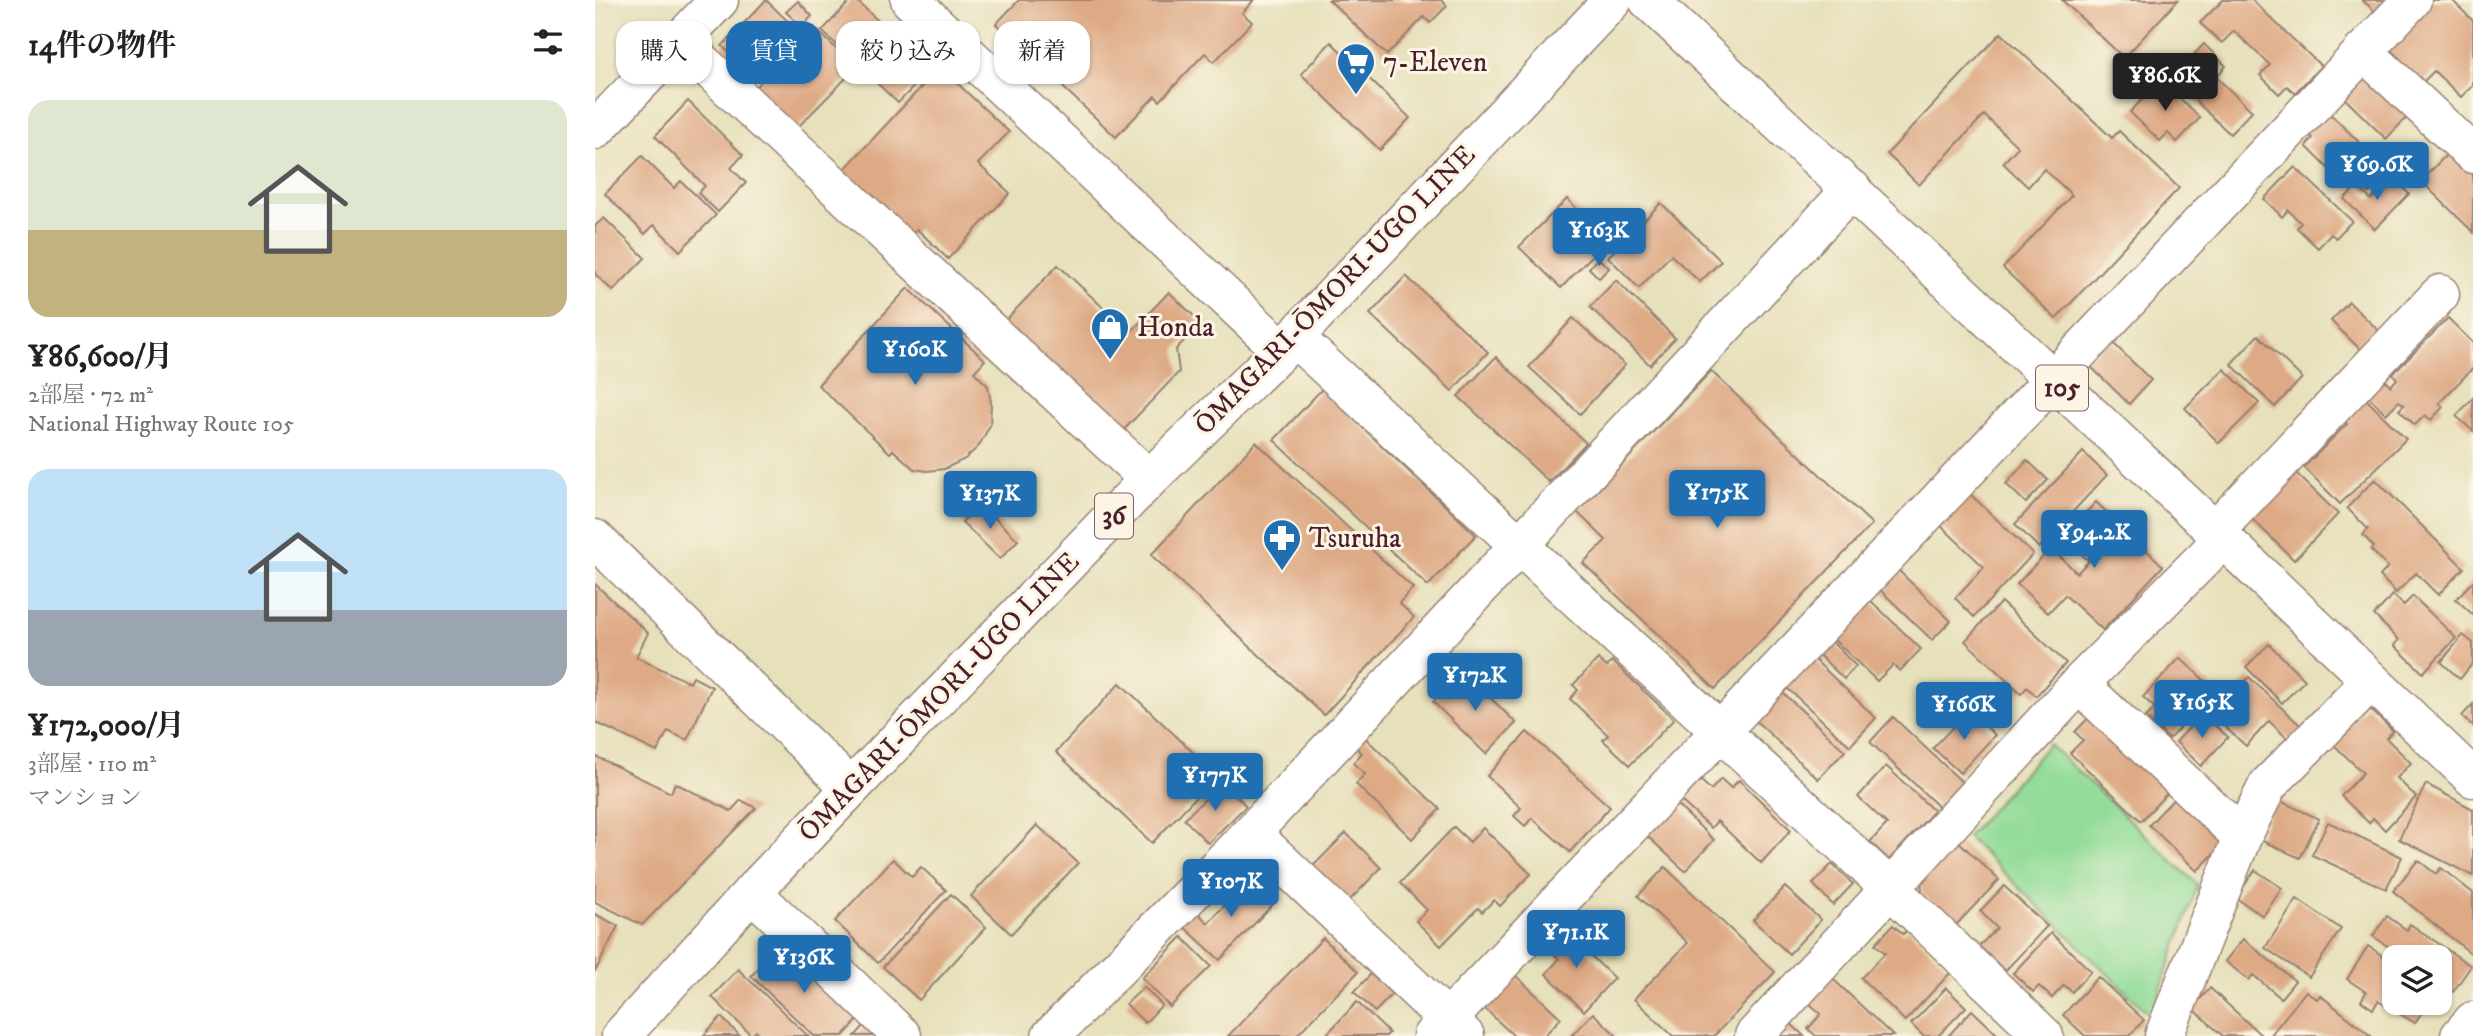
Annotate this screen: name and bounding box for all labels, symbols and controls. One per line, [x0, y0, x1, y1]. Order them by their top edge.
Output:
chip: 購入 [616, 21, 712, 84]
chip: 賃貸 [726, 21, 822, 84]
chip: 絞り込み [836, 21, 980, 84]
chip: 新着 [994, 21, 1090, 84]
icon: filters [529, 23, 567, 61]
text: 14件の物件 [28, 28, 176, 65]
supermarket icon: 7-Eleven [1335, 41, 1377, 96]
place label: 7-Eleven [1383, 45, 1488, 80]
pin: ¥86.6K [2108, 54, 2222, 113]
text: ¥86.6K [2129, 61, 2201, 90]
street label: ŌMAGARI-ŌMORI-UGO LINE [1187, 138, 1483, 442]
pin: ¥69.6K [2320, 142, 2434, 202]
icon: home [235, 146, 361, 272]
text: ¥69.6K [2341, 150, 2413, 179]
pin: ¥163K [1550, 208, 1648, 268]
text: ¥163K [1569, 216, 1629, 245]
shop icon: Honda [1089, 306, 1131, 361]
place label: Honda [1137, 310, 1214, 345]
pin: ¥160K [866, 328, 964, 387]
text: ¥160K [883, 335, 947, 364]
text: ¥86,600/月 [28, 339, 173, 376]
road number: 105 [2036, 366, 2088, 410]
text: 2部屋 · 72 m² [28, 381, 153, 410]
text: National Highway Route 105 [28, 410, 294, 439]
pin: ¥175K [1668, 470, 1766, 530]
pin: ¥137K [941, 472, 1039, 531]
text: ¥175K [1685, 478, 1749, 507]
text: ¥137K [960, 479, 1020, 508]
road number: 36 [1095, 494, 1133, 538]
pin: ¥94.2K [2037, 510, 2151, 570]
icon: home [235, 514, 361, 640]
pharmacy icon: Tsuruha [1261, 517, 1303, 572]
text: ¥94.2K [2057, 518, 2131, 547]
place label: Tsuruha [1309, 521, 1401, 556]
street label: ŌMAGARI-ŌMORI-UGO LINE [791, 545, 1087, 849]
pin: ¥172K [1426, 654, 1524, 713]
text: ¥172K [1443, 661, 1507, 690]
pin: ¥165K [2153, 680, 2251, 740]
pin: ¥166K [1915, 682, 2013, 742]
text: ¥165K [2170, 688, 2234, 717]
text: ¥166K [1932, 690, 1996, 719]
text: ¥172,000/月 [28, 708, 185, 745]
text: 3部屋 · 110 m² [28, 750, 156, 779]
pin: ¥177K [1166, 754, 1264, 813]
text: ¥177K [1183, 761, 1247, 790]
text: マンション [28, 784, 142, 813]
pin: ¥107K [1182, 860, 1280, 919]
text: ¥107K [1199, 867, 1263, 896]
pin: ¥71.1K [1519, 911, 1633, 970]
text: ¥71.1K [1543, 918, 1609, 947]
pin: ¥136K [755, 936, 853, 995]
text: ¥136K [774, 943, 834, 972]
map controls [2382, 945, 2452, 1015]
button: layers [2382, 945, 2452, 1015]

